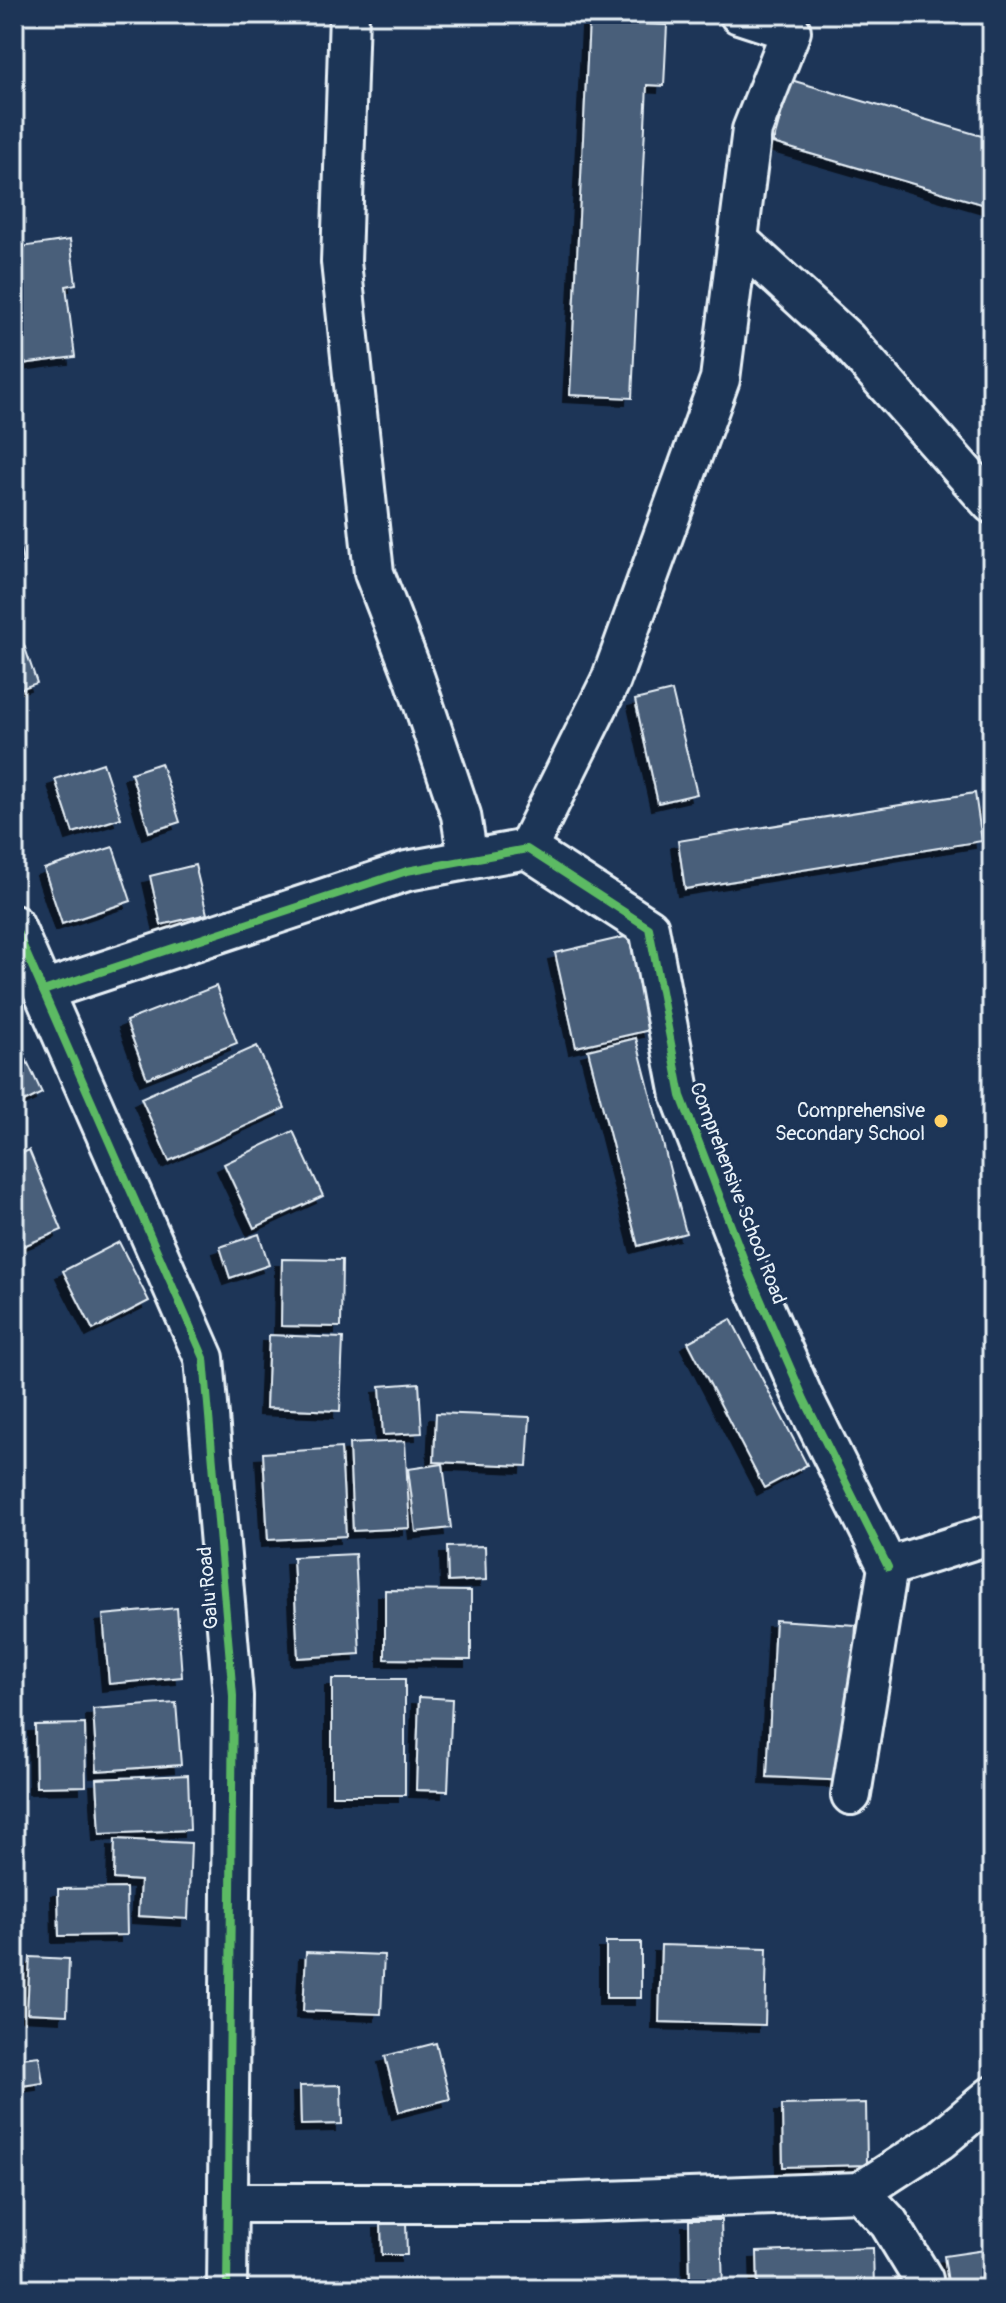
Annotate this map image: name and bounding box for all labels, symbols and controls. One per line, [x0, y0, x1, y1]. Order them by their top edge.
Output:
street label: Comprehensive School Road [684, 1079, 792, 1307]
place label: Comprehensive Secondary School [775, 1098, 925, 1146]
marker: Comprehensive Secondary School [932, 1112, 950, 1130]
street label: Galu Road [192, 1545, 224, 1631]

